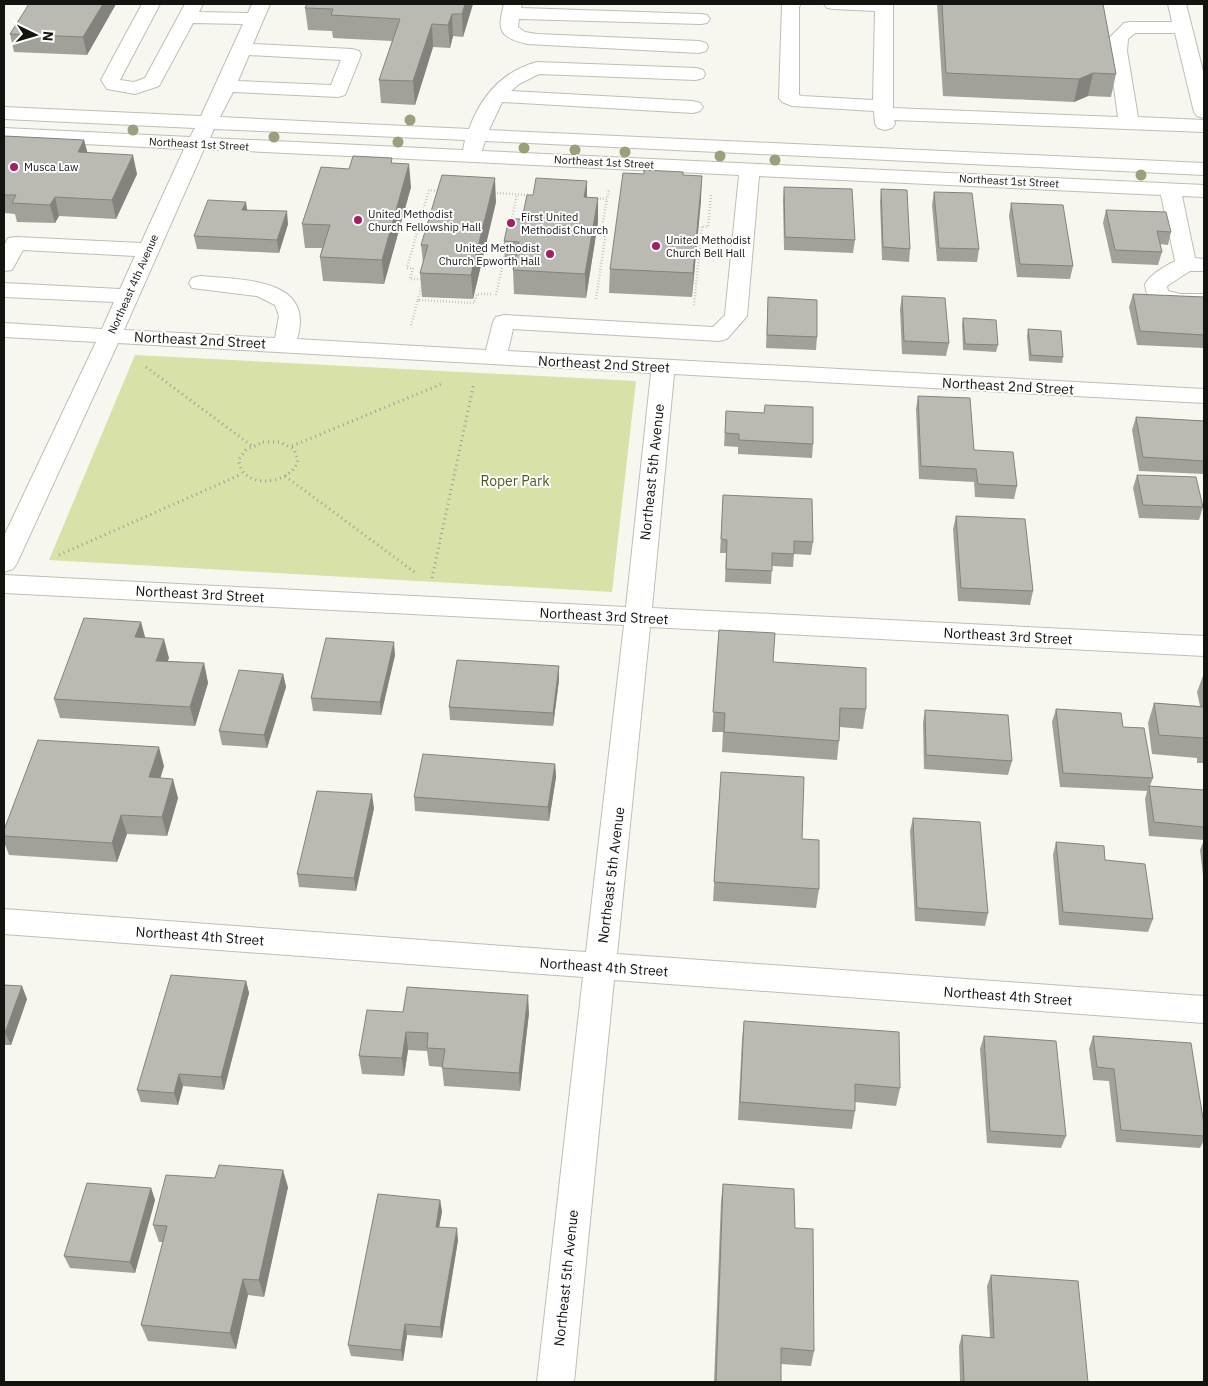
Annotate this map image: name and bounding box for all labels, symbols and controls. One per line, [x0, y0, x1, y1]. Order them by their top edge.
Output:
north arrow [10, 10, 60, 60]
text: N [39, 30, 57, 42]
street label: Northeast 1st Street [149, 134, 250, 154]
street label: Northeast 1st Street [554, 152, 655, 172]
place label: Musca Law [24, 160, 79, 174]
marker: Musca Law [8, 161, 20, 173]
street label: Northeast 1st Street [959, 171, 1060, 191]
place label: United Methodist Church Fellowship Hall [368, 207, 481, 234]
place label: First United Methodist Church [521, 210, 608, 237]
marker: United Methodist Church Fellowship Hall [352, 214, 364, 226]
marker: First United Methodist Church [505, 217, 517, 229]
street label: Northeast 4th Avenue [105, 232, 161, 336]
place label: United Methodist Church Bell Hall [666, 233, 751, 260]
marker: United Methodist Church Bell Hall [650, 240, 662, 252]
place label: United Methodist Church Epworth Hall [439, 241, 540, 268]
marker: United Methodist Church Epworth Hall [544, 248, 556, 260]
street label: Northeast 2nd Street [134, 328, 267, 352]
street label: Northeast 2nd Street [538, 352, 671, 376]
street label: Northeast 2nd Street [942, 374, 1075, 398]
street label: Northeast 5th Avenue [636, 403, 668, 541]
park label: Roper Park [480, 472, 550, 490]
street label: Northeast 3rd Street [135, 582, 265, 606]
street label: Northeast 3rd Street [539, 604, 669, 628]
street label: Northeast 3rd Street [943, 624, 1073, 648]
street label: Northeast 5th Avenue [594, 805, 628, 944]
street label: Northeast 4th Street [135, 923, 265, 949]
street label: Northeast 4th Street [539, 954, 669, 980]
street label: Northeast 4th Street [943, 983, 1073, 1009]
street label: Northeast 5th Avenue [550, 1209, 582, 1347]

